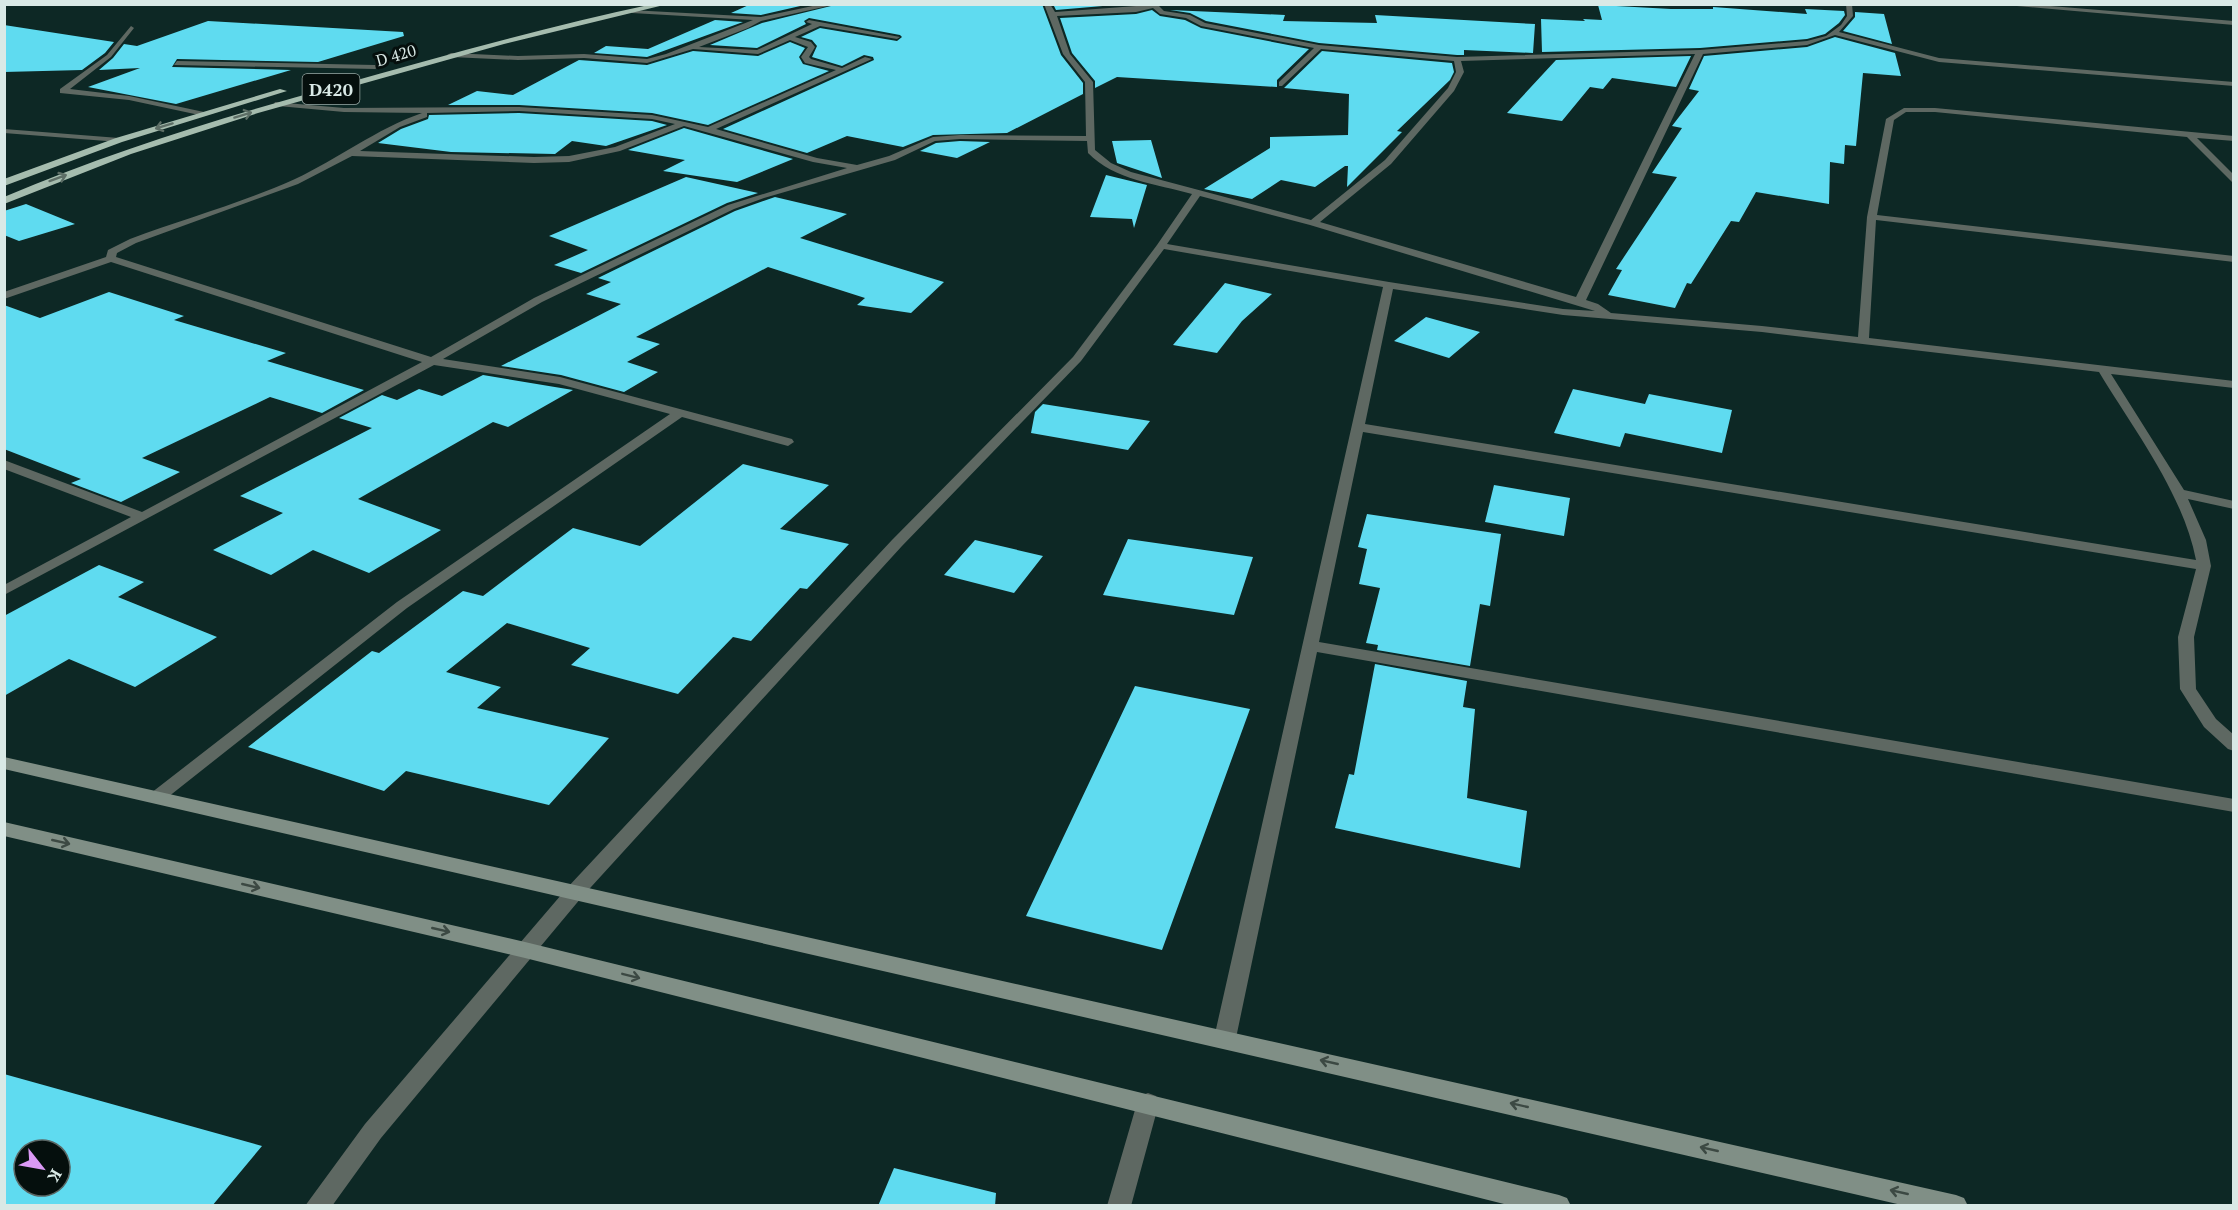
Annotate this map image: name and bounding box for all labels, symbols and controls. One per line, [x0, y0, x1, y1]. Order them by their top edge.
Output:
street label: D 420 [373, 39, 419, 71]
road number: D420 [302, 74, 360, 104]
one-way arrow [233, 109, 252, 120]
one-way arrow [155, 121, 174, 132]
one-way arrow [49, 172, 67, 183]
one-way arrow [52, 837, 71, 849]
one-way arrow [242, 881, 261, 893]
one-way arrow [432, 925, 451, 937]
one-way arrow [621, 970, 640, 982]
one-way arrow [1320, 1055, 1339, 1067]
one-way arrow [1510, 1099, 1529, 1111]
north arrow [12, 1138, 72, 1198]
one-way arrow [1700, 1142, 1719, 1154]
text: K [42, 1165, 67, 1187]
one-way arrow [1890, 1186, 1909, 1198]

